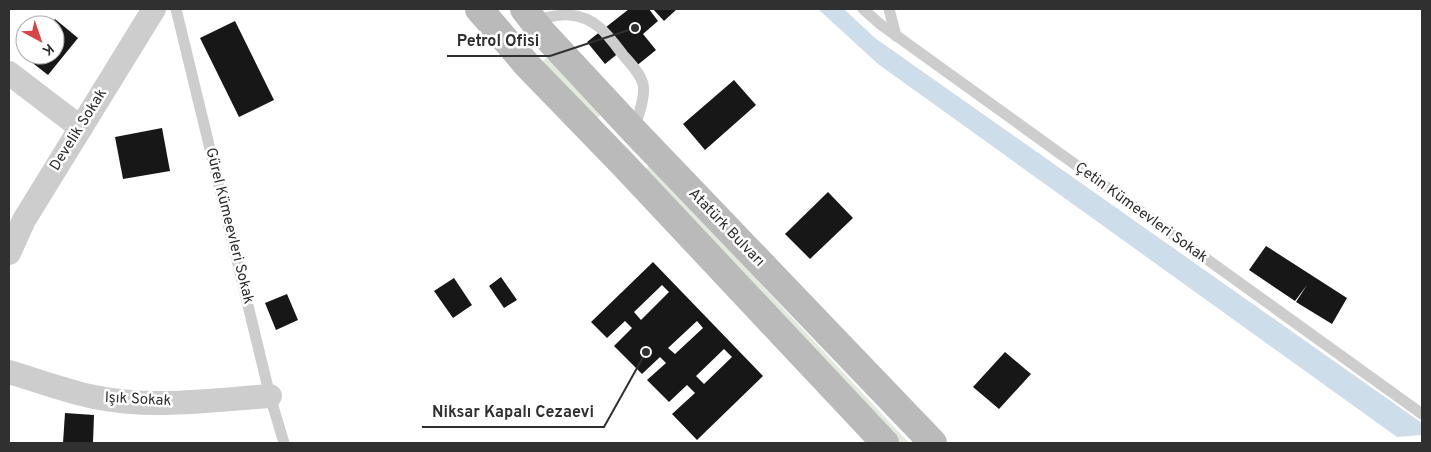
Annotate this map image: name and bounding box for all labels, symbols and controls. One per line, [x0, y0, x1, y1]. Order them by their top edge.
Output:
north arrow [15, 15, 65, 65]
callout: Petrol Ofisi [447, 25, 550, 56]
text: Petrol Ofisi [457, 32, 539, 52]
text: K [38, 39, 57, 59]
street label: Develik Sokak [46, 85, 112, 175]
street label: Gürel Kümeevleri Sokak [200, 146, 258, 306]
street label: Çetin Kümeevleri Sokak [1071, 158, 1211, 268]
street label: Atatürk Bulvarı [684, 185, 768, 271]
street label: Işık Sokak [104, 389, 172, 411]
callout: Niksar Kapalı Cezaevi [422, 396, 604, 427]
text: Niksar Kapalı Cezaevi [432, 403, 594, 423]

